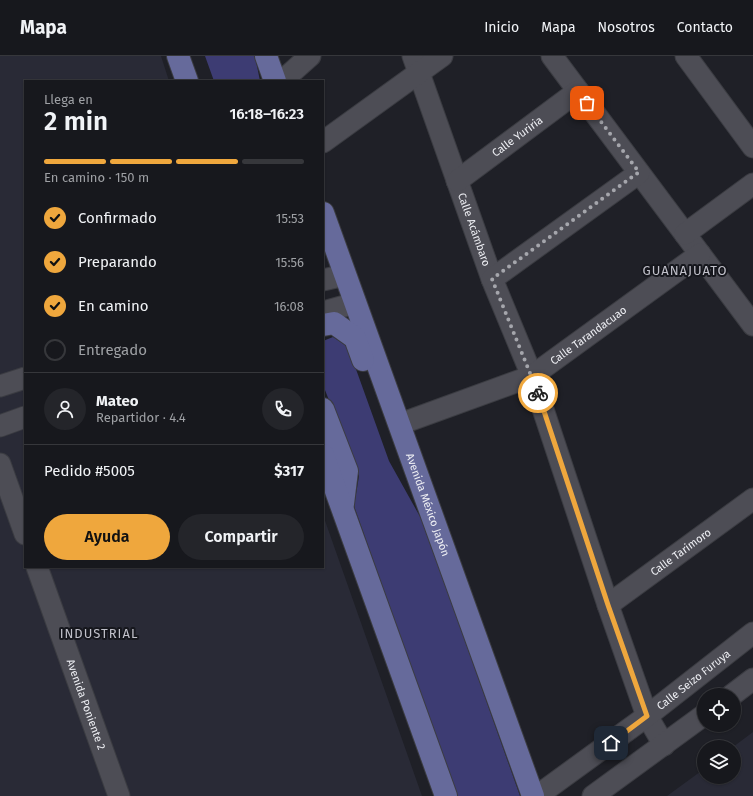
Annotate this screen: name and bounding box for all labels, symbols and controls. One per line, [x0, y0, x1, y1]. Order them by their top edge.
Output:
text: Mapa [20, 16, 67, 39]
text: Inicio [484, 19, 519, 36]
text: Mapa [541, 19, 576, 36]
text: Nosotros [598, 19, 655, 36]
text: Contacto [677, 19, 733, 36]
pin [570, 86, 604, 120]
text: Llega en [44, 92, 93, 107]
icon: bag [576, 92, 598, 114]
text: 16:18–16:23 [229, 105, 304, 123]
text: 2 min [44, 106, 108, 137]
street label: Calle Yuriria [489, 113, 545, 159]
text: En camino · 150 m [44, 170, 149, 185]
street label: Calle Acámbaro [455, 191, 493, 268]
icon: check [44, 207, 66, 229]
text: Confirmado [78, 209, 157, 227]
text: 15:53 [276, 211, 304, 226]
icon: check [44, 251, 66, 273]
text: Preparando [78, 253, 157, 271]
text: 15:56 [275, 255, 304, 270]
district label: GUANAJUATO [643, 263, 727, 278]
icon: check [44, 295, 66, 317]
text: En camino [78, 297, 148, 315]
text: 16:08 [274, 299, 304, 314]
street label: Calle Tarandacuao [548, 303, 629, 367]
text: Entregado [78, 341, 147, 359]
courier [518, 373, 558, 413]
icon: bike [527, 382, 549, 404]
button: person [44, 388, 86, 430]
button: phone [262, 388, 304, 430]
text: Mateo [96, 392, 139, 410]
text: Repartidor · 4.4 [96, 410, 186, 425]
street label: Avenida México Japón [403, 451, 453, 558]
text: Pedido #5005 [44, 462, 135, 480]
text: $317 [274, 462, 304, 480]
button: Ayuda [44, 514, 170, 560]
button: Compartir [178, 514, 304, 560]
street label: Calle Tarimoro [648, 525, 714, 578]
district label: INDUSTRIAL [60, 626, 138, 641]
street label: Calle Seizo Furuya [654, 647, 733, 712]
street label: Avenida Poniente 2 [64, 657, 108, 752]
map controls [697, 688, 741, 784]
button: locate [697, 688, 741, 732]
pin [594, 726, 628, 760]
icon: home [600, 732, 622, 754]
button: layers [697, 740, 741, 784]

